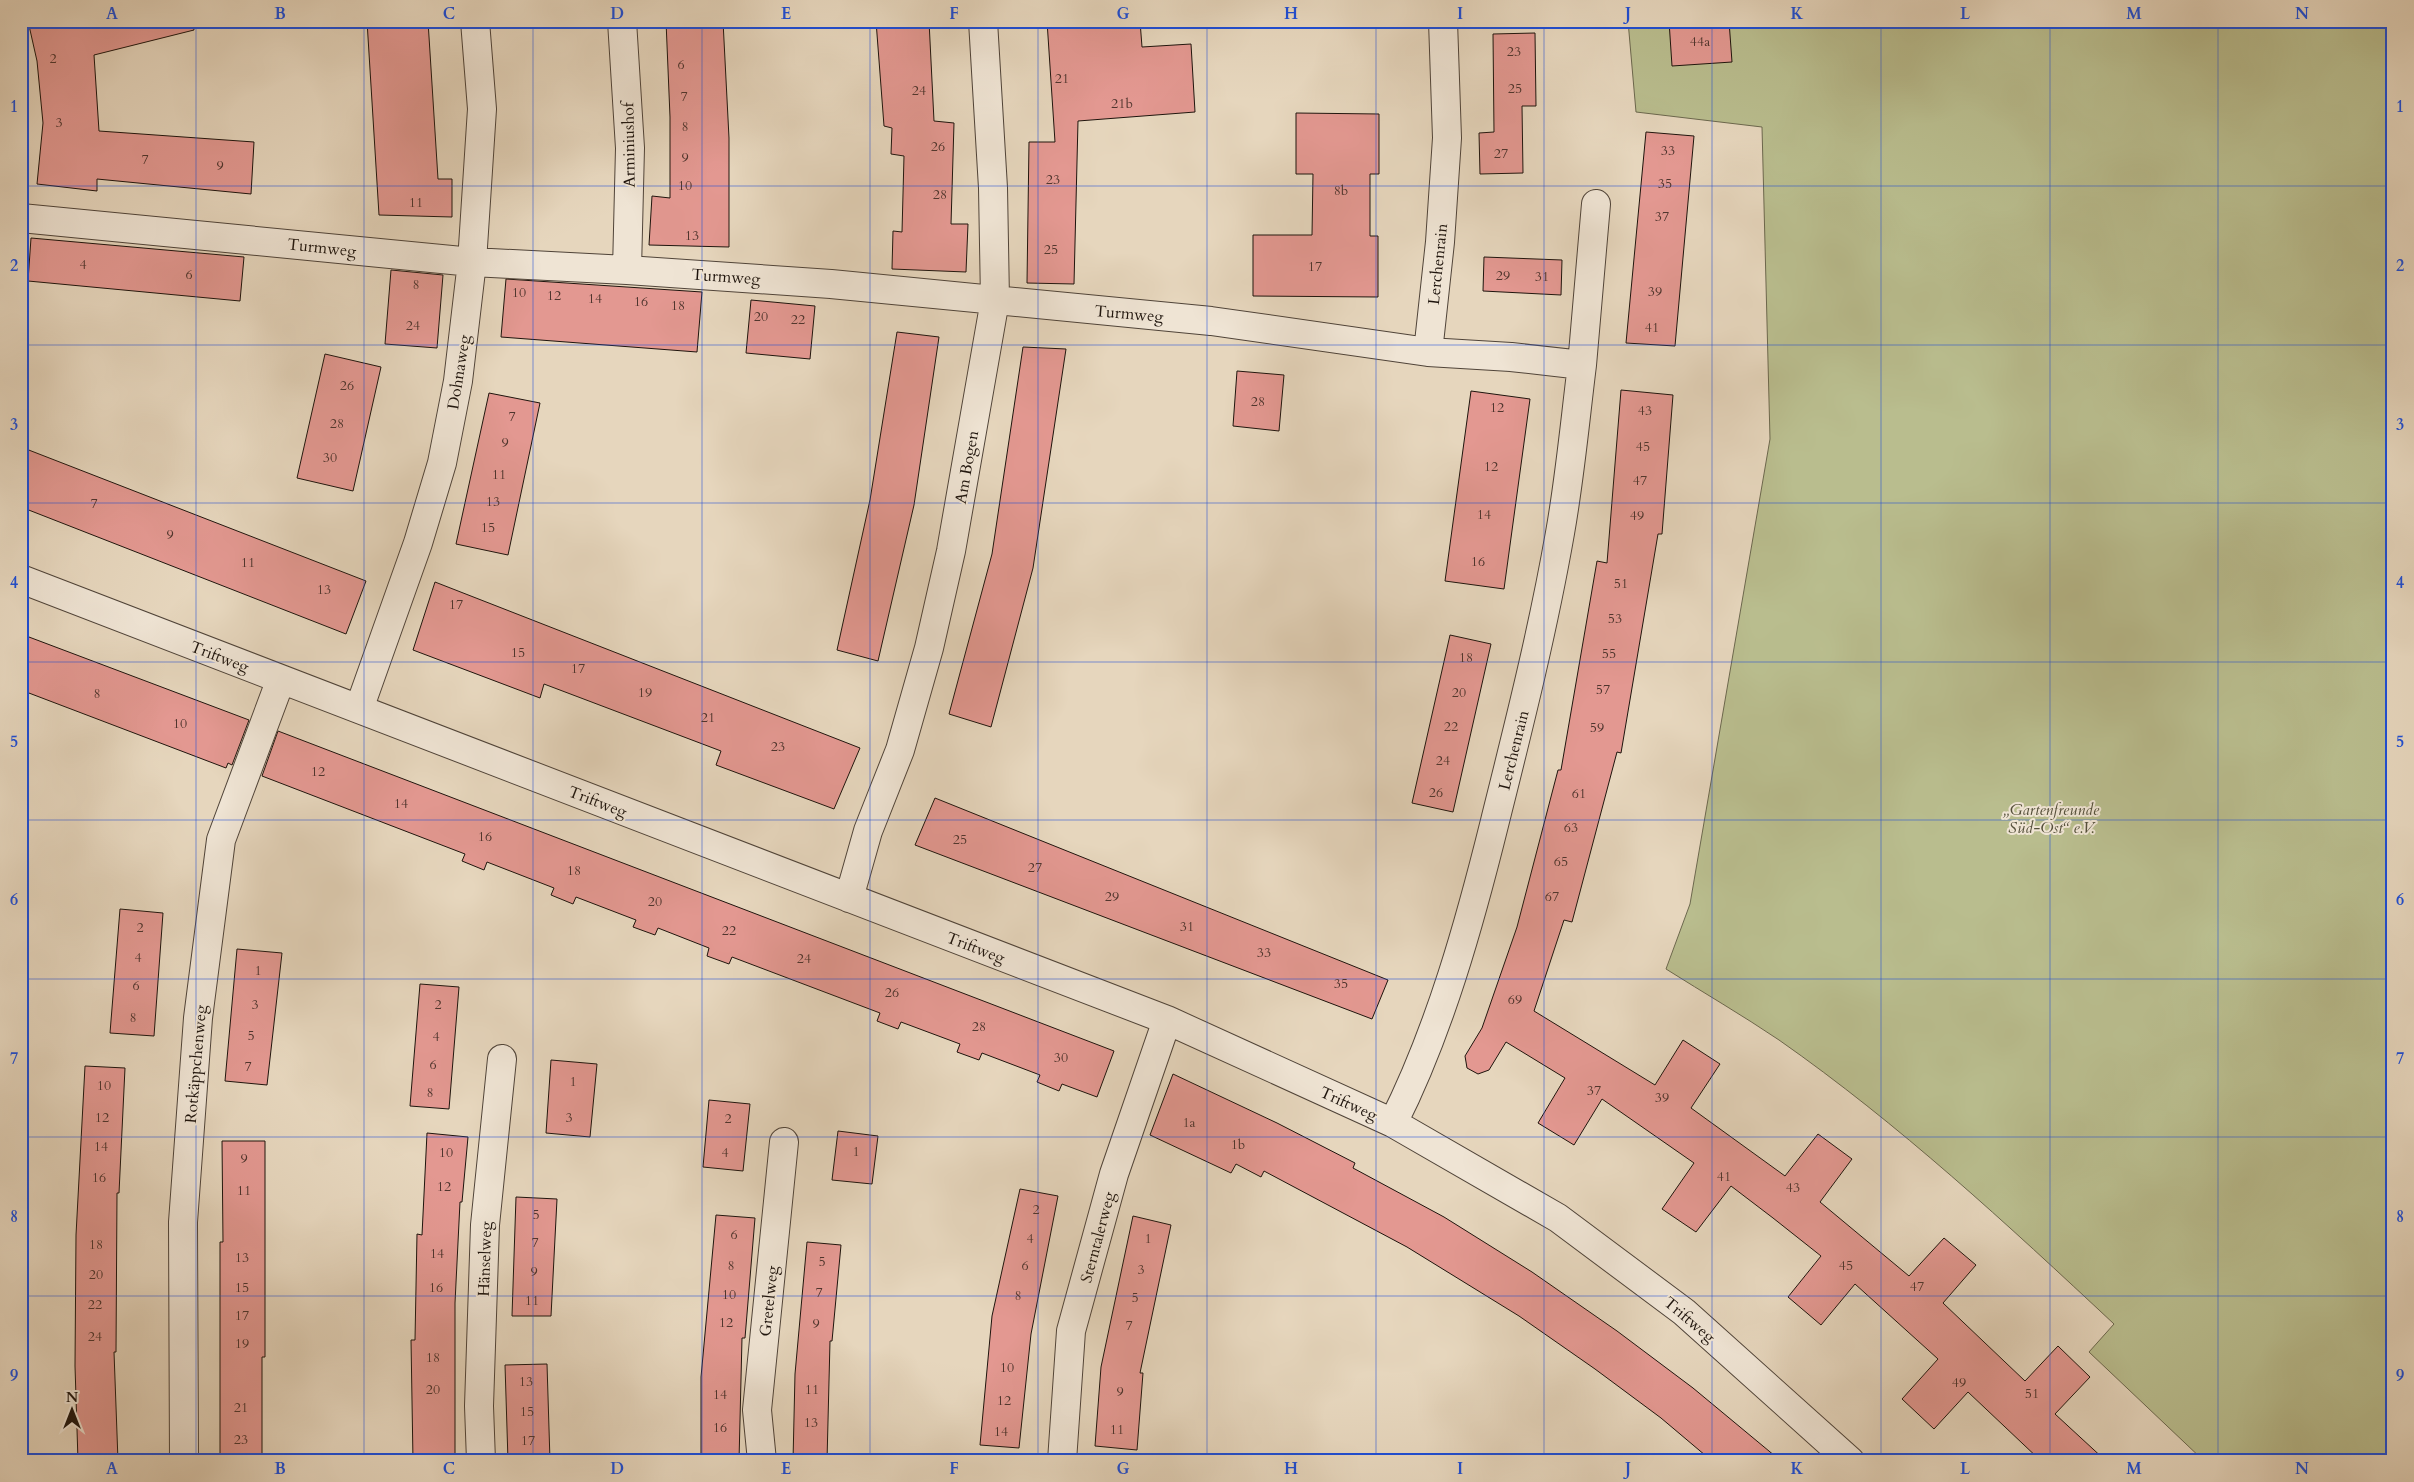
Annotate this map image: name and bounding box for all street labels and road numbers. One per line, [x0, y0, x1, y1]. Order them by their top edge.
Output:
street label: Arminiushof [617, 99, 641, 188]
street label: Lerchenrain [1423, 222, 1453, 306]
street label: Turmweg [286, 233, 357, 263]
street label: Turmweg [691, 264, 761, 290]
street label: Turmweg [1094, 300, 1164, 328]
street label: Dohnaweg [442, 333, 476, 411]
street label: Am Bogen [950, 429, 984, 506]
street label: Triftweg [187, 636, 252, 678]
street label: Lerchenrain [1493, 708, 1535, 792]
street label: Triftweg [565, 781, 630, 823]
street label: Triftweg [943, 927, 1008, 969]
street label: Rotkäppchenweg [180, 1004, 212, 1124]
street label: Triftweg [1316, 1081, 1381, 1126]
street label: Sterntalerweg [1075, 1189, 1121, 1285]
street label: Hänselweg [473, 1221, 497, 1297]
street label: Gretelweg [754, 1265, 784, 1338]
street label: Triftweg [1659, 1292, 1720, 1348]

